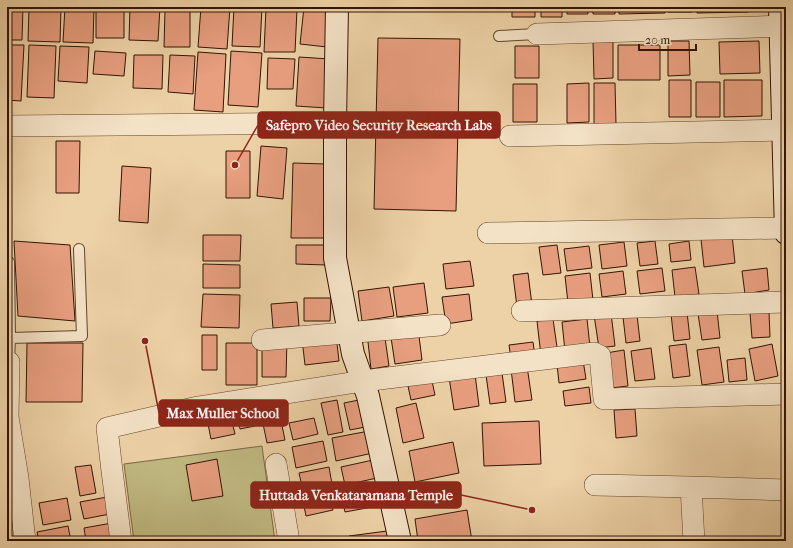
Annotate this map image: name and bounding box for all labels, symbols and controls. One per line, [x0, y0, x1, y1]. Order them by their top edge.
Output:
scale bar [639, 26, 696, 52]
text: 20 m [645, 33, 670, 47]
callout: Safepro Video Security Research Labs [258, 112, 500, 138]
text: Safepro Video Security Research Labs [266, 117, 493, 134]
callout: Max Muller School [159, 400, 288, 426]
text: Max Muller School [166, 405, 280, 422]
callout: Huttada Venkataramana Temple [251, 482, 461, 508]
text: Huttada Venkataramana Temple [259, 487, 453, 504]

